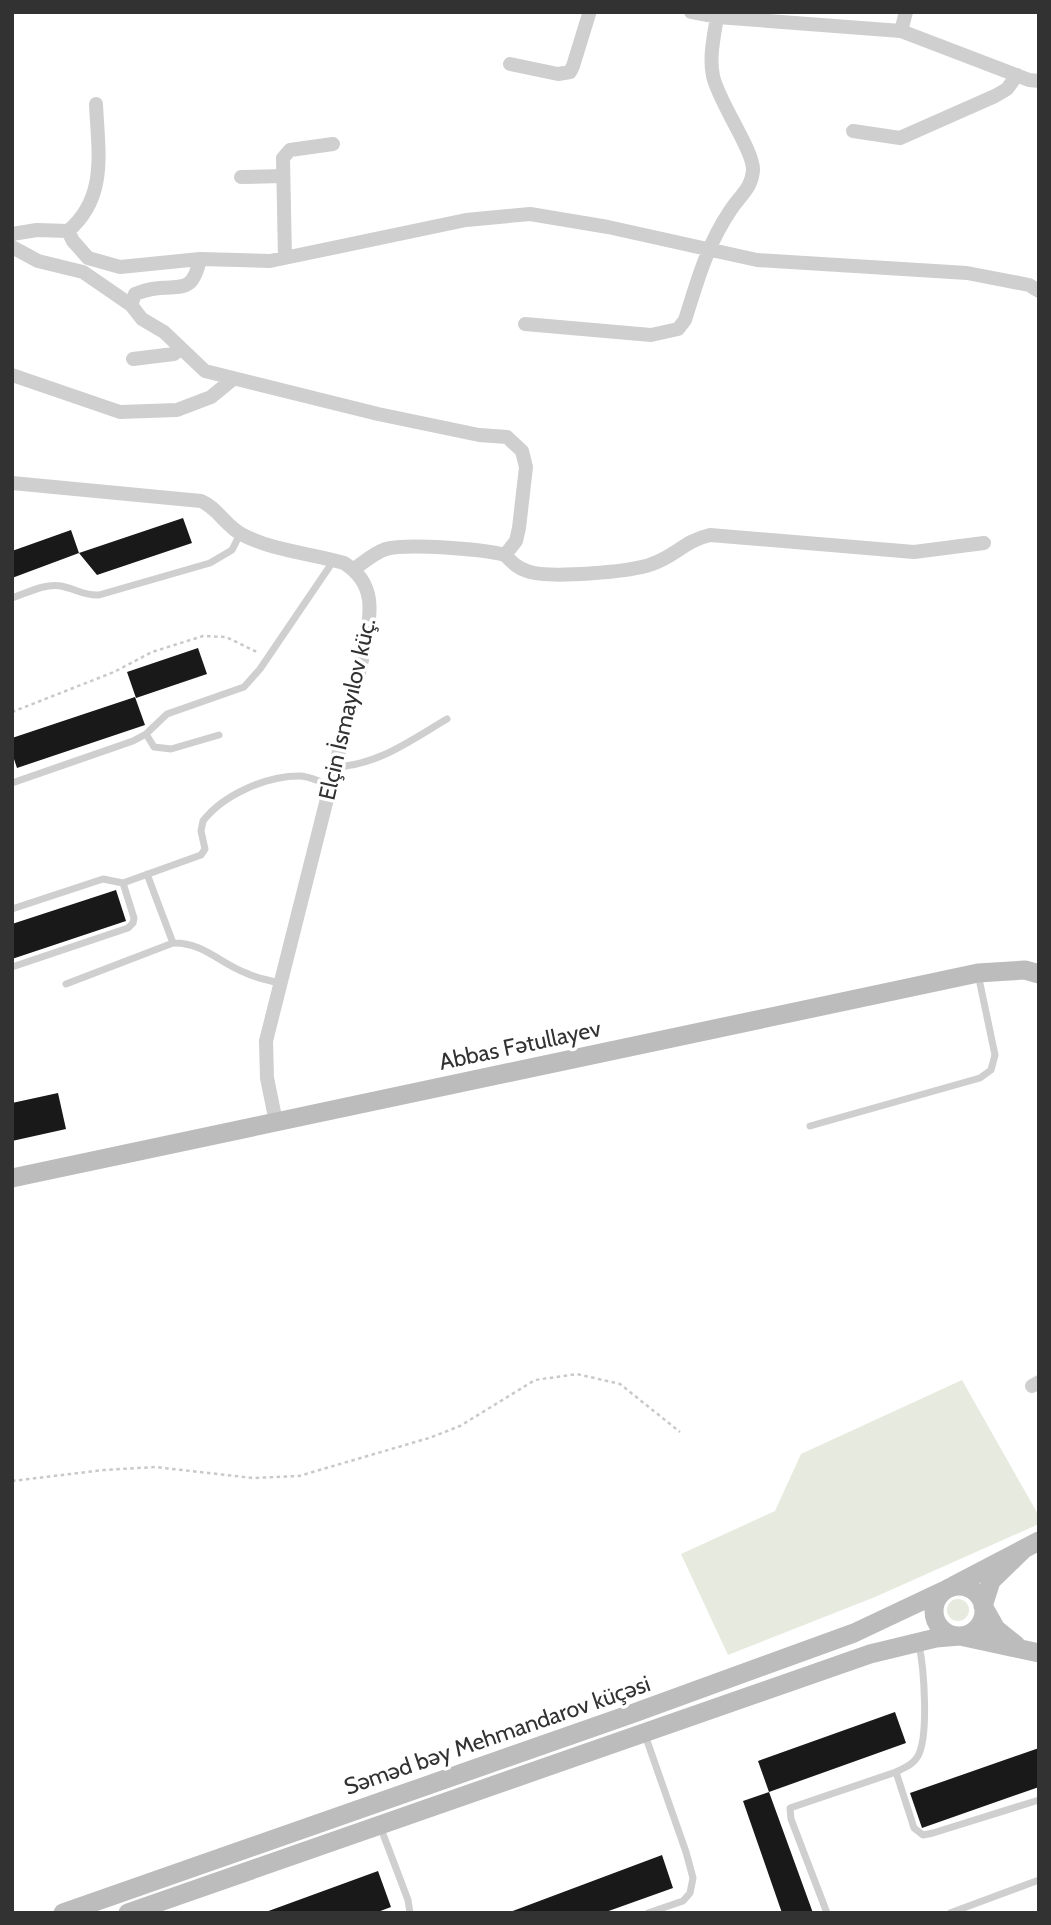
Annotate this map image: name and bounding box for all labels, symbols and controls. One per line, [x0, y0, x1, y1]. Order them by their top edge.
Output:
street label: Elçin İsmayılov küç. [312, 615, 382, 803]
street label: Abbas Fətullayev [436, 1014, 604, 1076]
street label: Səməd bəy Mehmandarov küçəsi [340, 1669, 654, 1801]

